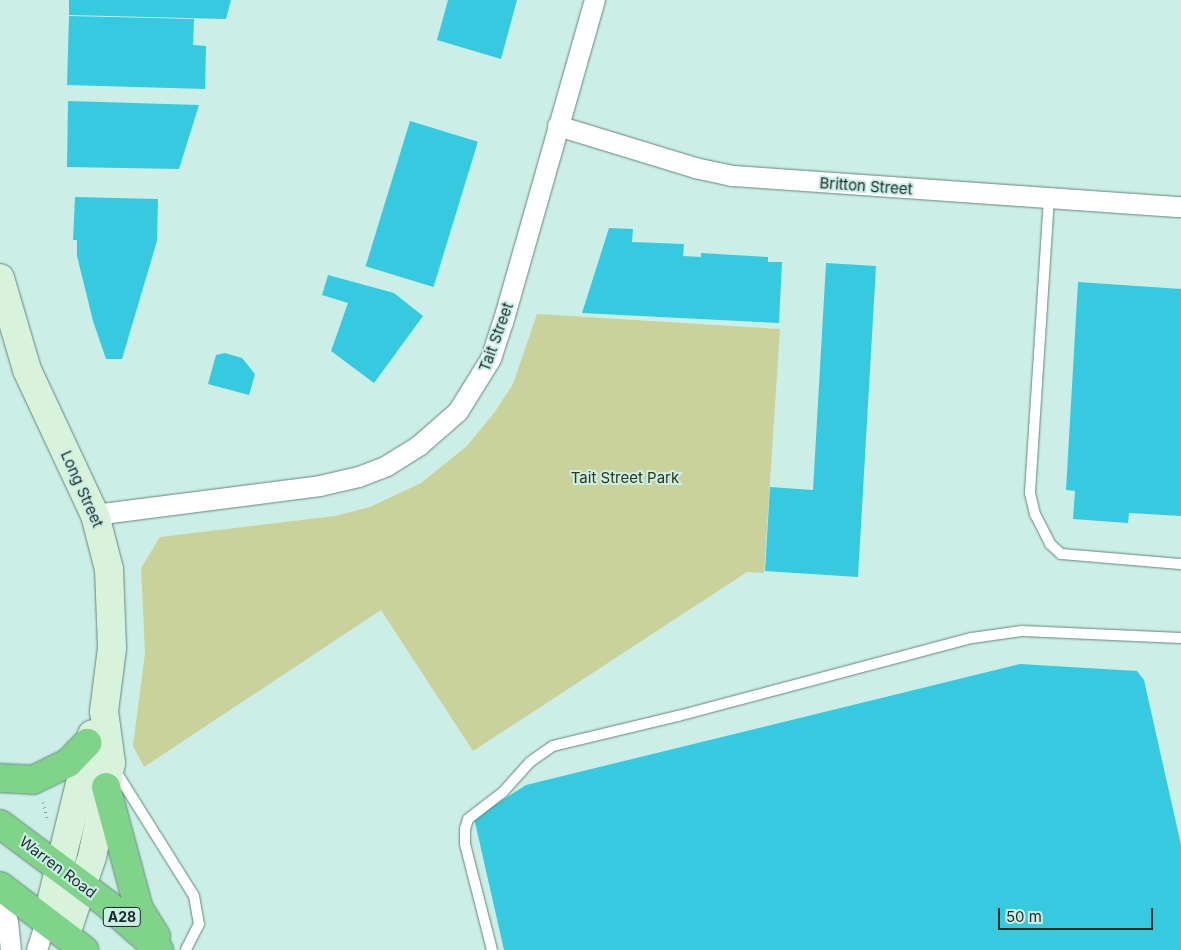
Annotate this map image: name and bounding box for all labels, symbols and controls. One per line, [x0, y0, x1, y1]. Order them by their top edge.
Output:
street label: Britton Street [819, 174, 913, 198]
street label: Tait Street [475, 300, 517, 374]
street label: Long Street [57, 448, 107, 530]
park label: Tait Street Park [571, 469, 679, 487]
street label: Warren Road [16, 832, 100, 902]
scale bar [1001, 898, 1156, 930]
road number: A28 [102, 906, 142, 929]
text: 50 m [1006, 907, 1042, 926]

